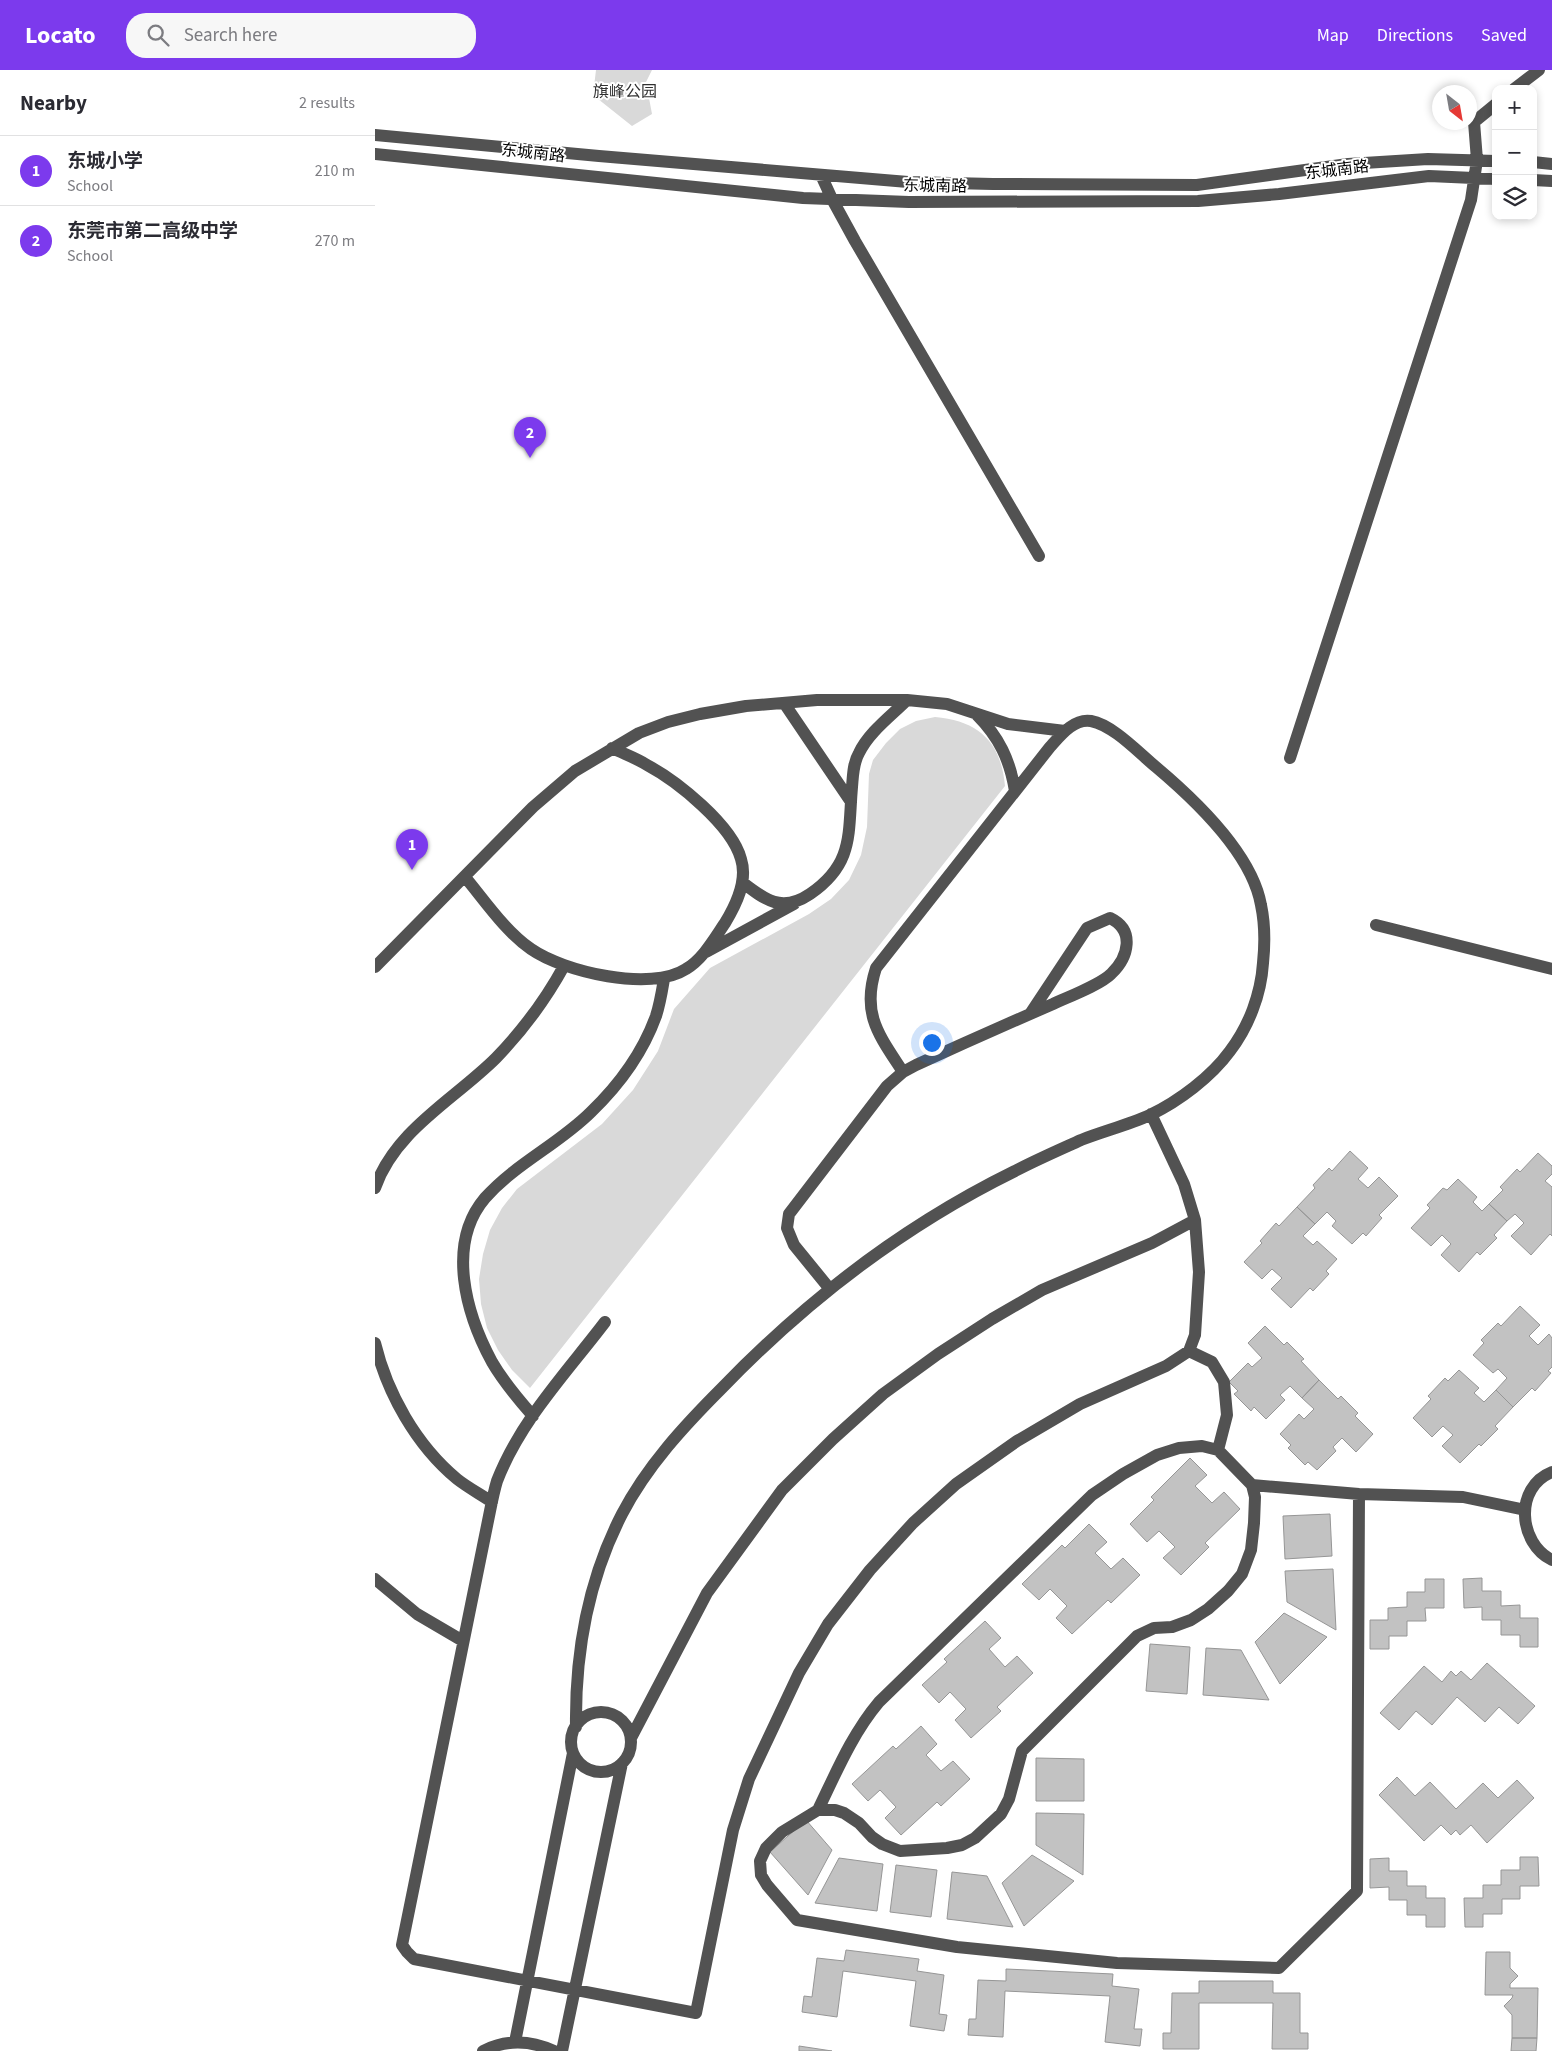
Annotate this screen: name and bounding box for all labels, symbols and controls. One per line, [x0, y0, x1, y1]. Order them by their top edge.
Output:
search box [126, 13, 476, 58]
text: Locato [25, 18, 96, 53]
icon: search [144, 21, 172, 49]
text: Search here [184, 22, 277, 49]
text: Map [1317, 23, 1349, 48]
text: Directions [1377, 23, 1453, 48]
text: Saved [1481, 23, 1527, 48]
park label: 旗峰公园 [593, 81, 657, 103]
north arrow [1432, 85, 1477, 130]
map controls [1492, 85, 1537, 220]
button: + [1492, 85, 1537, 130]
text: Nearby [20, 88, 87, 118]
text: 2 results [299, 92, 355, 114]
button: − [1492, 130, 1537, 175]
street label: 东城南路 [500, 139, 566, 167]
text: 东城小学 [67, 148, 143, 175]
street label: 东城南路 [1304, 155, 1370, 185]
text: 1 [32, 160, 40, 182]
text: 210 m [315, 160, 355, 182]
street label: 东城南路 [903, 174, 967, 198]
text: School [67, 175, 113, 197]
button: layers [1492, 175, 1537, 220]
text: 东莞市第二高级中学 [67, 218, 238, 245]
text: 2 [32, 230, 40, 252]
text: 270 m [315, 230, 355, 252]
text: School [67, 245, 113, 267]
pin: 2 [514, 417, 546, 458]
pin: 1 [396, 829, 428, 870]
your location [919, 1030, 945, 1056]

